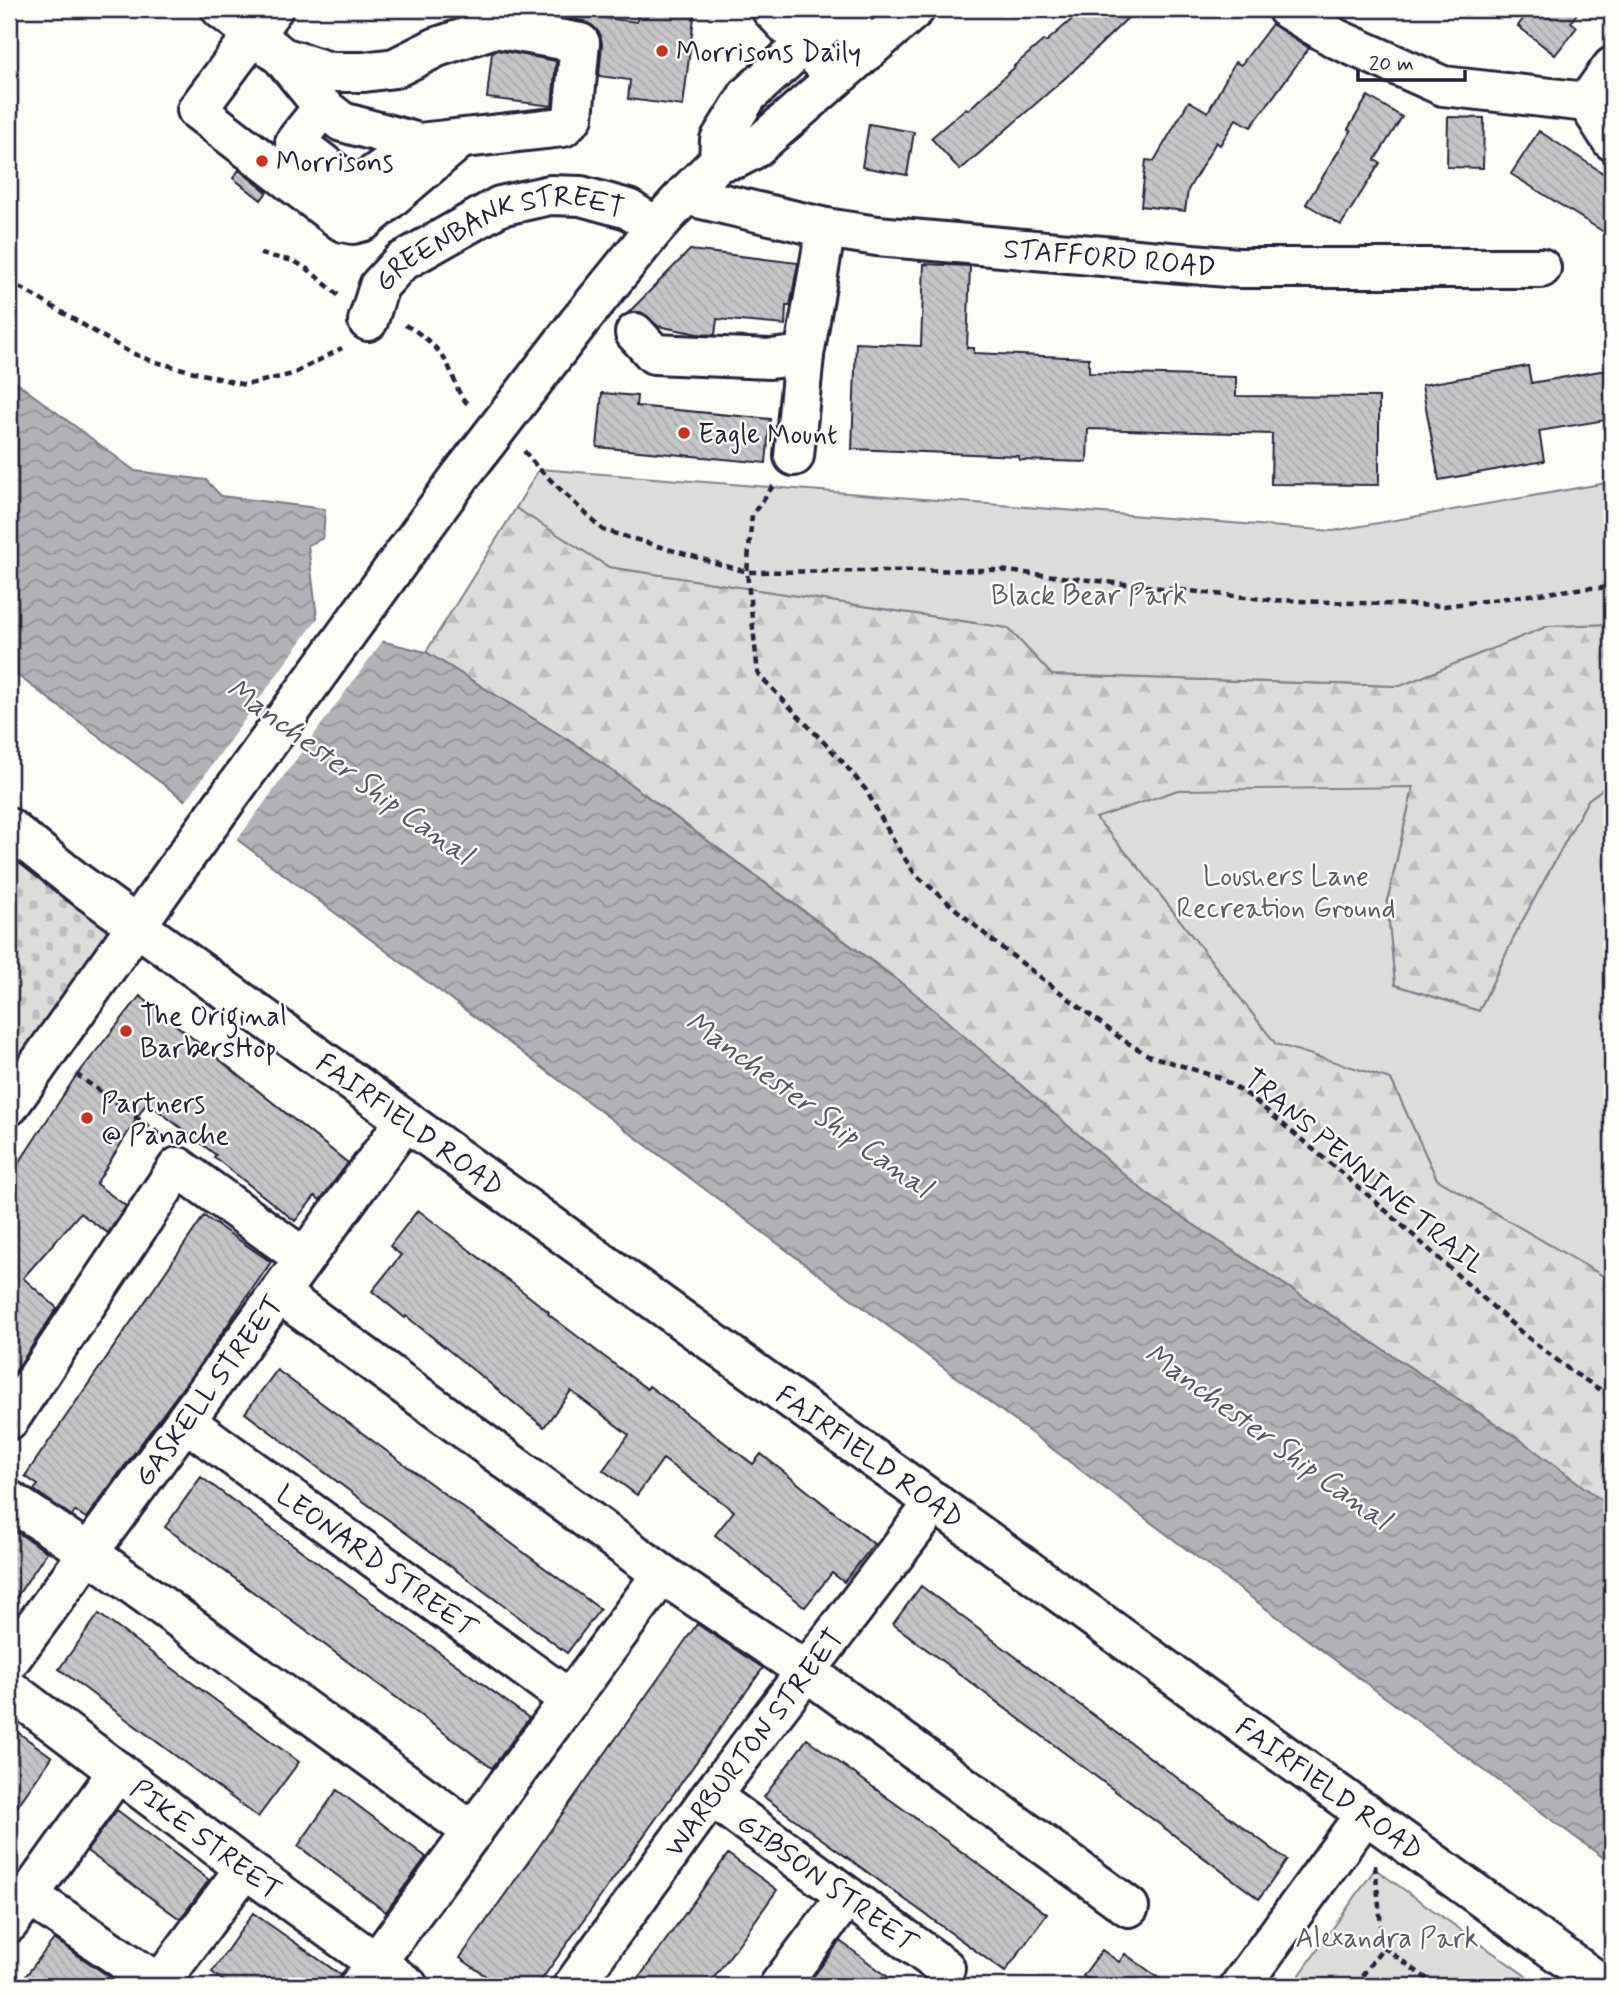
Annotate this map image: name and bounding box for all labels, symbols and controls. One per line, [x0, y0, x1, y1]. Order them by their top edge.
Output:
place label: Morrisons Daily [676, 35, 861, 72]
scale bar [1358, 38, 1465, 82]
marker: Morrisons Daily [654, 43, 670, 59]
text: 20 m [1369, 50, 1414, 78]
place label: Morrisons [276, 145, 394, 182]
marker: Morrisons [254, 153, 270, 169]
street label: GREENBANK STREET [367, 178, 628, 300]
street label: STAFFORD ROAD [1002, 231, 1217, 287]
place label: Eagle Mount [698, 417, 837, 454]
marker: Eagle Mount [676, 425, 692, 441]
park label: Black Bear Park [991, 578, 1187, 615]
water label: Manchester Ship Canal [218, 670, 481, 876]
park label: Loushers Lane Recreation Ground [1177, 859, 1395, 928]
place label: The Original BarbersHop [140, 999, 287, 1068]
water label: Manchester Ship Canal [677, 1003, 940, 1209]
marker: The Original BarbersHop [118, 1023, 134, 1039]
street label: FAIRFIELD ROAD [308, 1046, 510, 1206]
street label: TRANS PENNINE TRAIL [1235, 1061, 1492, 1285]
place label: Partners @ Panache [101, 1086, 229, 1155]
marker: Partners @ Panache [79, 1110, 95, 1126]
street label: GASKELL STREET [127, 1288, 292, 1495]
water label: Manchester Ship Canal [1136, 1335, 1399, 1541]
street label: FAIRFIELD ROAD [768, 1378, 970, 1538]
street label: LEONARD STREET [268, 1477, 484, 1648]
street label: WARBURTON STREET [657, 1622, 853, 1865]
street label: FAIRFIELD ROAD [1227, 1710, 1430, 1870]
street label: PIKE STREET [122, 1772, 288, 1910]
street label: GIBSON STREET [729, 1805, 925, 1963]
park label: Alexandra Park [1295, 1921, 1479, 1958]

